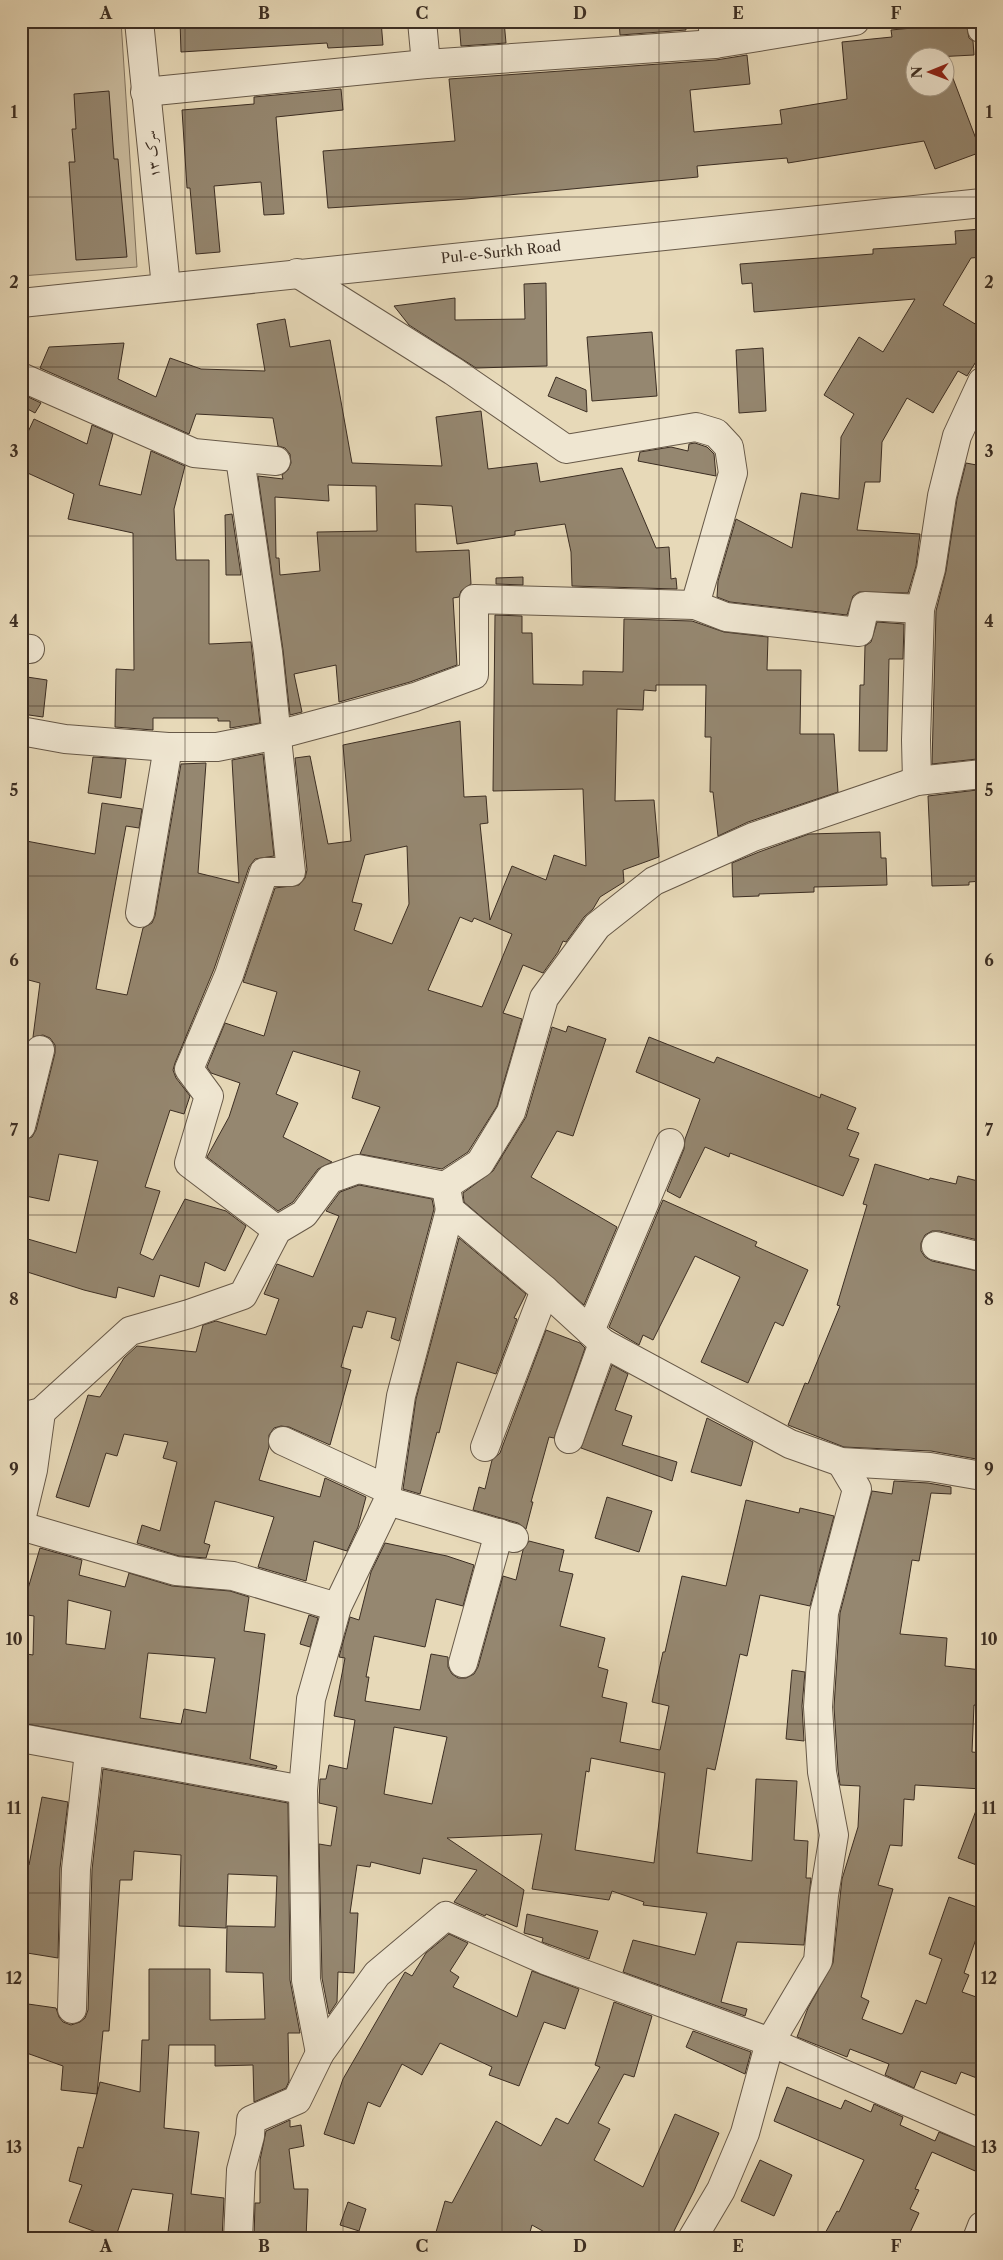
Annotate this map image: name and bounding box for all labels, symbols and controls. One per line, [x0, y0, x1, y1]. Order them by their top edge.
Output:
text: A [99, 3, 113, 23]
text: B [258, 3, 270, 23]
text: C [416, 3, 428, 23]
text: D [573, 3, 587, 23]
text: E [732, 3, 744, 23]
text: F [891, 3, 902, 23]
north arrow [906, 48, 956, 98]
text: N [908, 66, 926, 78]
text: 1 [10, 102, 18, 122]
text: 1 [985, 102, 993, 122]
street label: سرک ۱۳ [141, 129, 164, 179]
street label: Pul-e-Surkh Road [440, 237, 562, 267]
text: 2 [9, 272, 19, 292]
text: 2 [984, 272, 994, 292]
text: 3 [9, 441, 19, 461]
text: 3 [984, 441, 994, 461]
text: 4 [9, 611, 19, 631]
text: 4 [984, 611, 994, 631]
text: 5 [10, 780, 19, 800]
text: 5 [985, 780, 994, 800]
text: 6 [9, 950, 19, 970]
text: 6 [984, 950, 994, 970]
text: 7 [10, 1120, 19, 1140]
text: 7 [985, 1120, 994, 1140]
text: 8 [9, 1289, 19, 1309]
text: 8 [984, 1289, 994, 1309]
text: 9 [9, 1459, 19, 1479]
text: 9 [984, 1459, 994, 1479]
text: 10 [5, 1629, 23, 1649]
text: 10 [980, 1629, 998, 1649]
text: 11 [7, 1798, 22, 1818]
text: 11 [982, 1798, 997, 1818]
text: 12 [6, 1968, 22, 1988]
text: 12 [981, 1968, 997, 1988]
text: 13 [6, 2137, 22, 2157]
text: 13 [981, 2137, 997, 2157]
text: A [99, 2236, 113, 2256]
text: B [258, 2236, 270, 2256]
text: C [416, 2236, 428, 2256]
text: D [573, 2236, 587, 2256]
text: E [732, 2236, 744, 2256]
text: F [891, 2236, 902, 2256]

